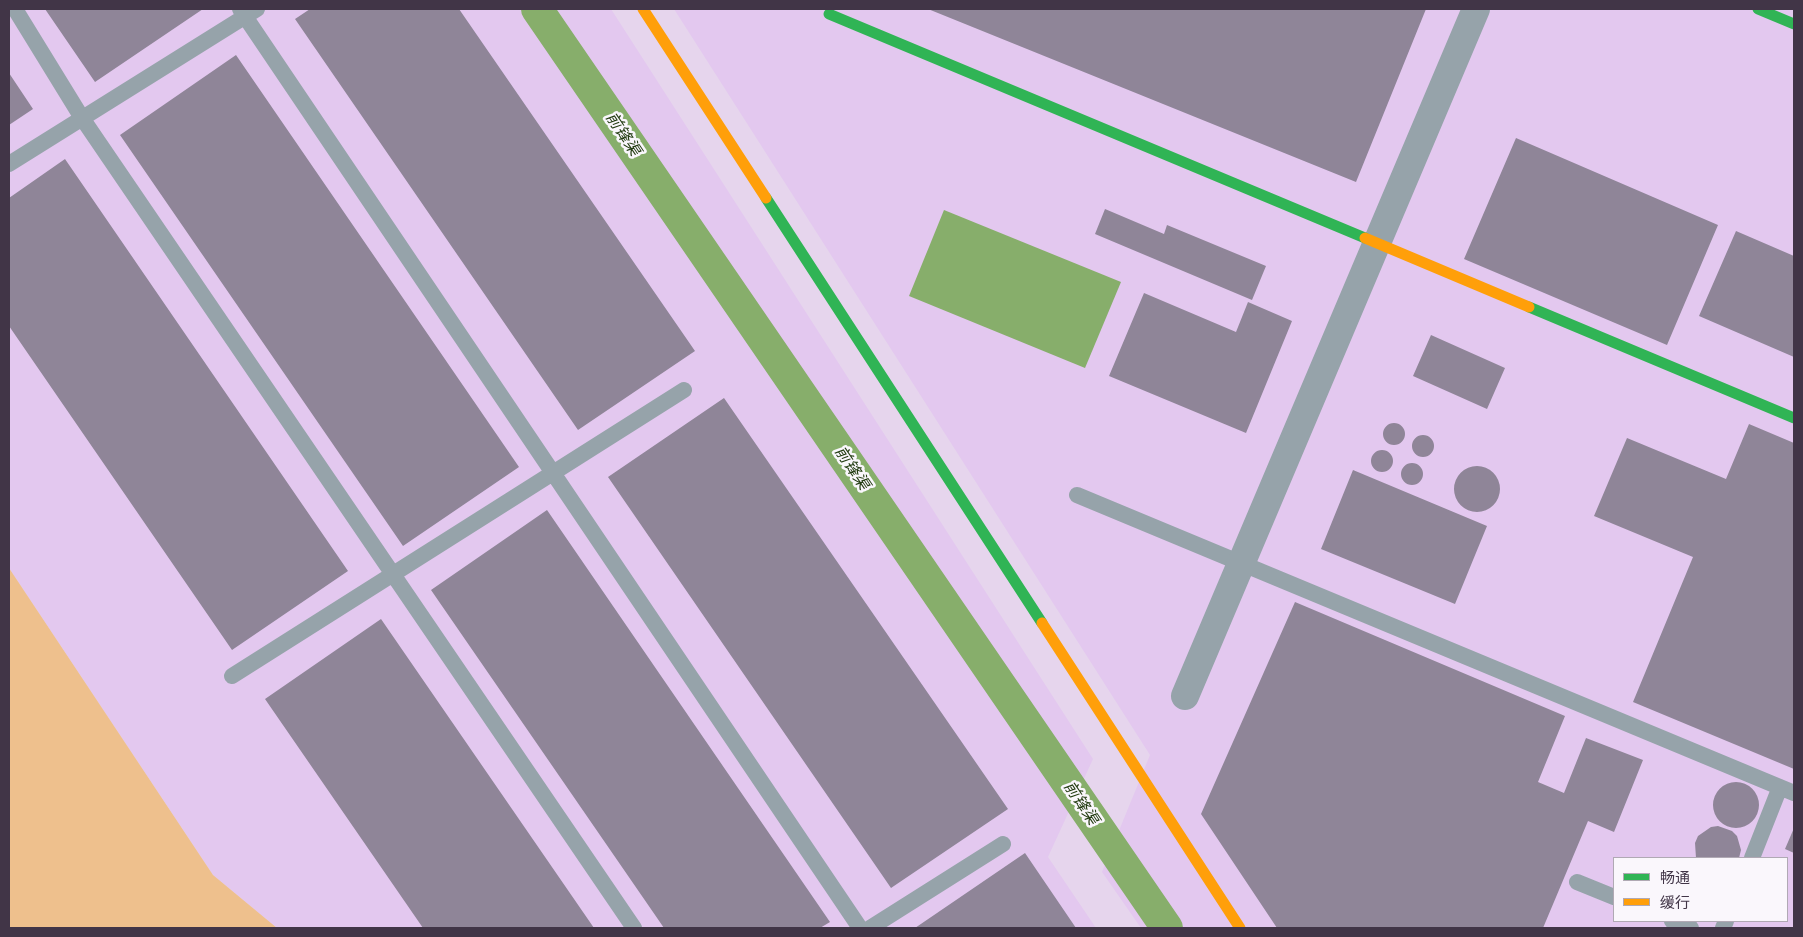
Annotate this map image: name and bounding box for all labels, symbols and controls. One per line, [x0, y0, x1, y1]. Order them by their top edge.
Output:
water label: 前锋渠 [602, 109, 644, 159]
water label: 前锋渠 [831, 443, 873, 493]
water label: 前锋渠 [1060, 778, 1102, 828]
legend [1613, 857, 1788, 922]
text: 畅通 [1660, 869, 1690, 886]
text: 缓行 [1660, 894, 1690, 911]

